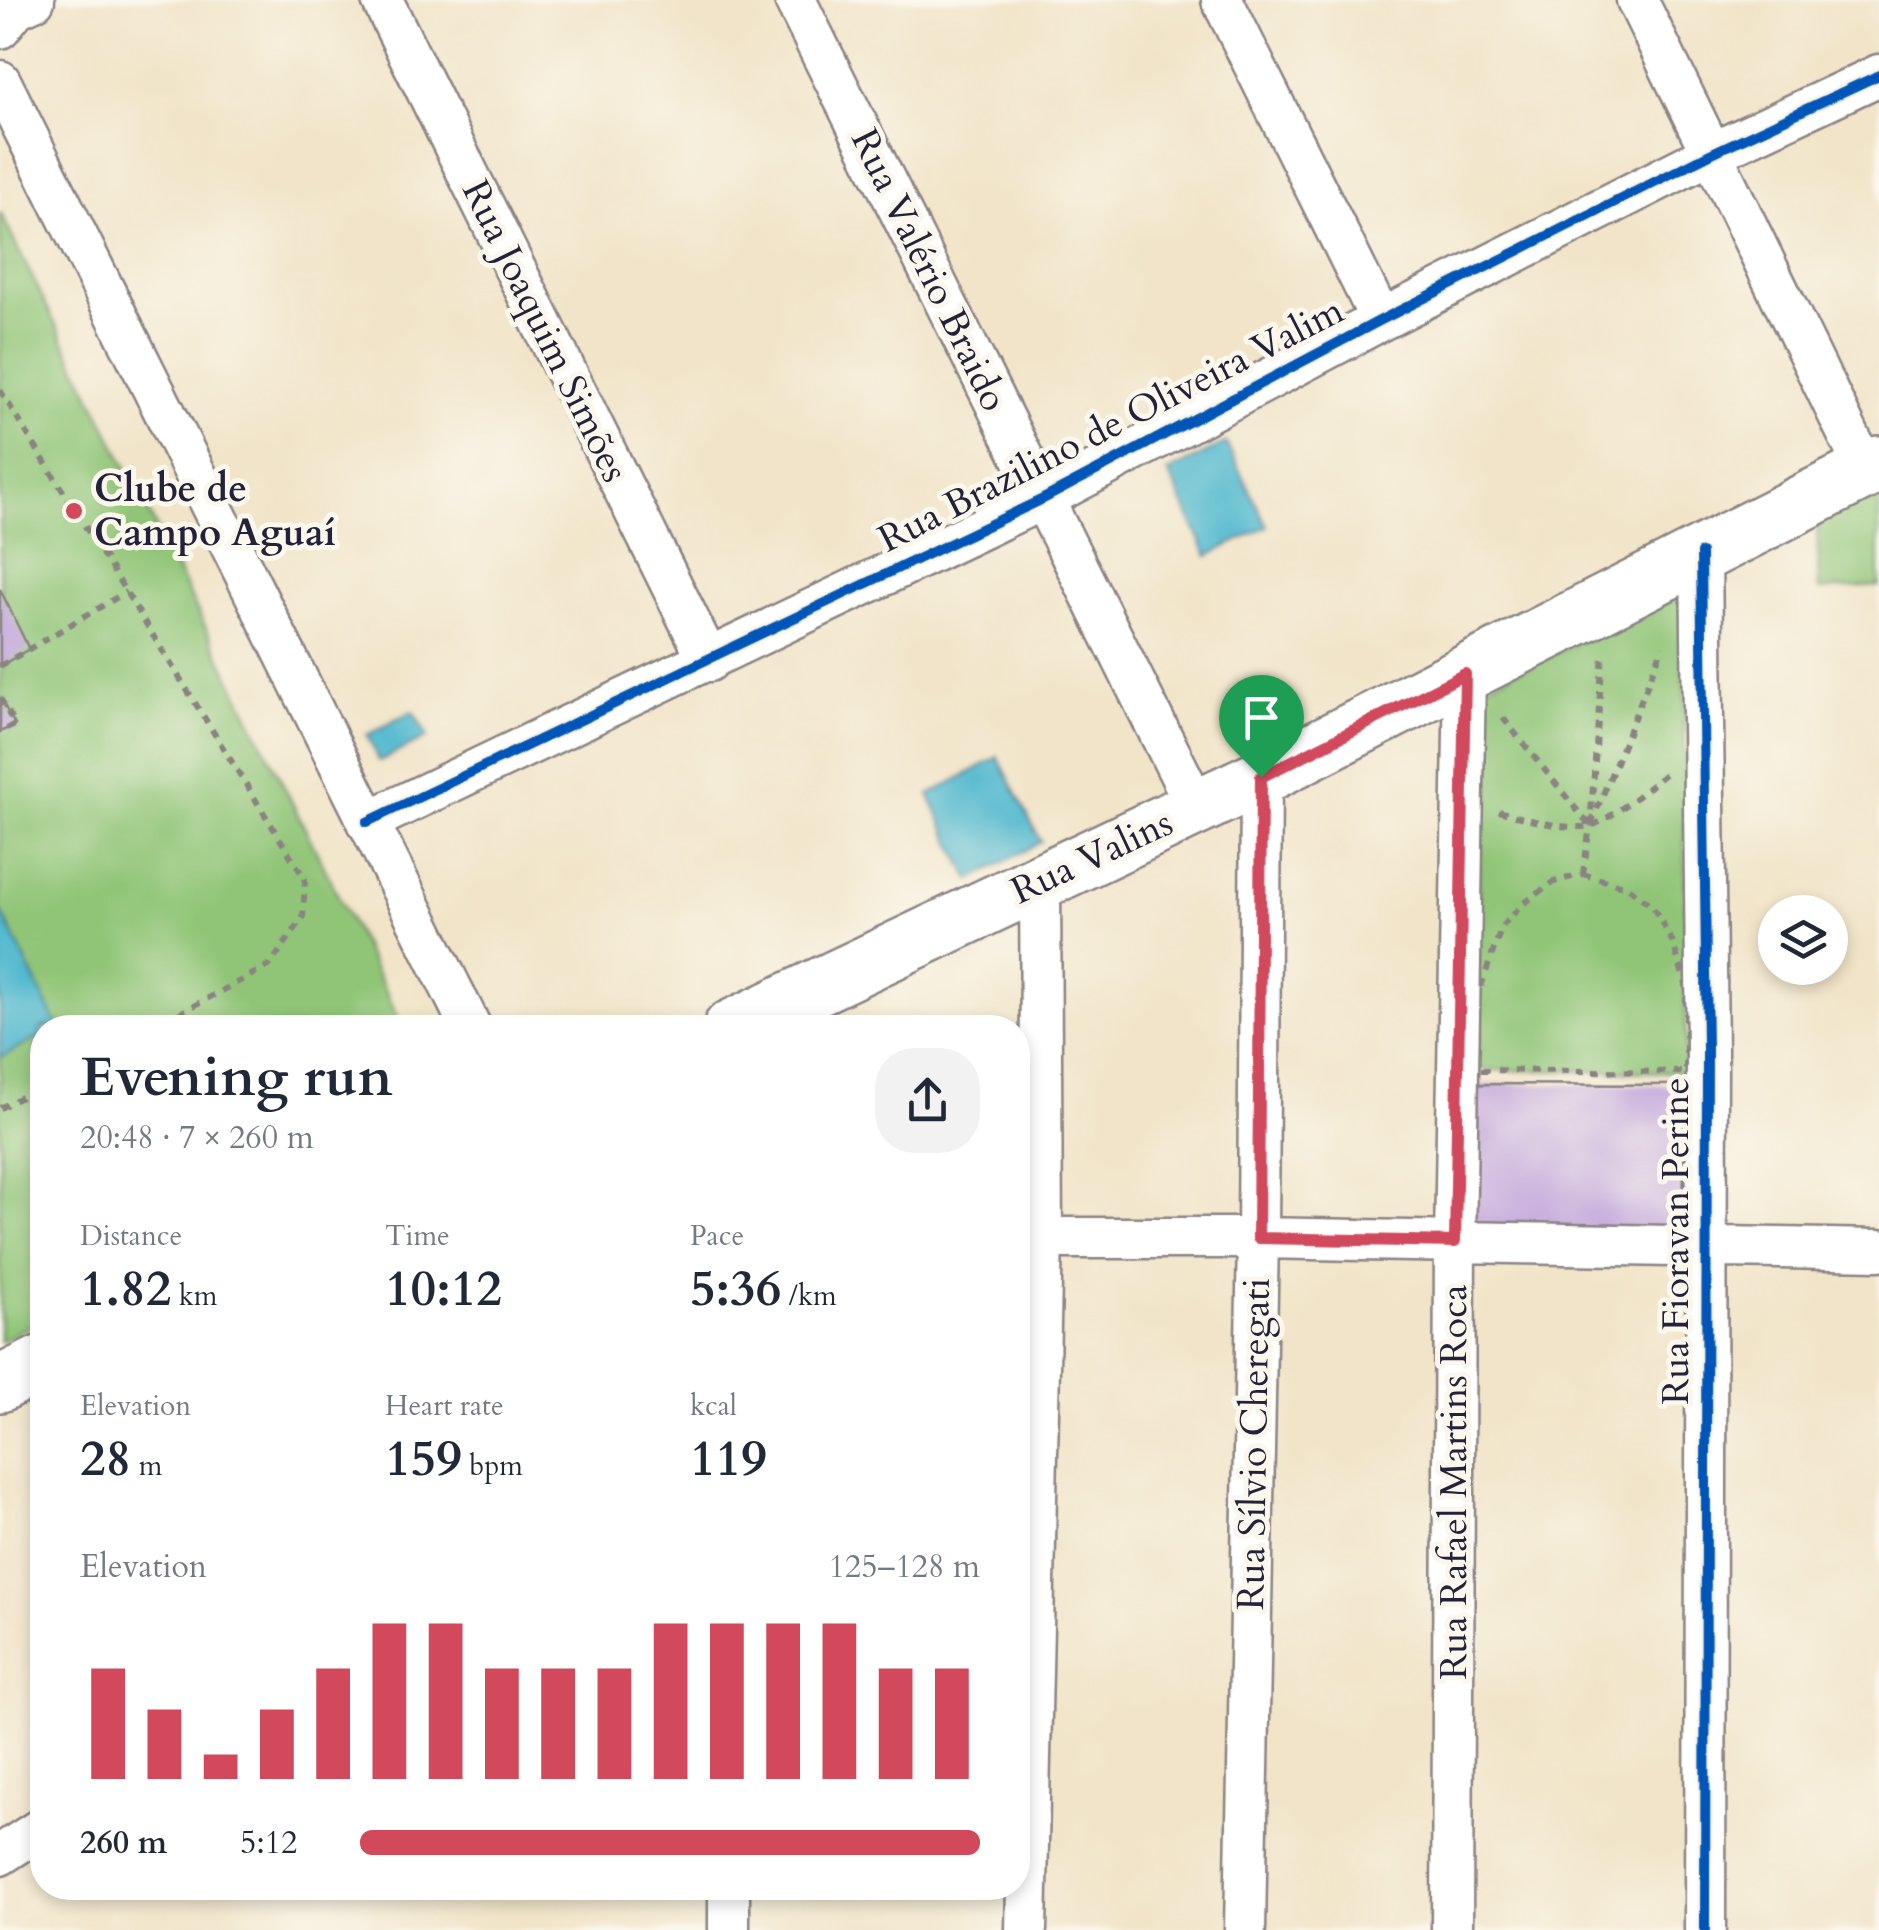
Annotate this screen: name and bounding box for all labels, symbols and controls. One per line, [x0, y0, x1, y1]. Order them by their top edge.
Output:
street label: Rua Valério Braido [838, 120, 1020, 420]
street label: Rua Joaquim Simões [449, 171, 641, 491]
street label: Rua Brazilino de Oliveira Valim [869, 284, 1353, 565]
place label: Clube de Campo Aguaí [94, 463, 336, 559]
marker: Clube de Campo Aguaí [63, 500, 85, 522]
pin [1219, 675, 1304, 778]
icon: arrive [1234, 690, 1289, 745]
street label: Rua Valins [1003, 797, 1181, 917]
map controls [1758, 895, 1848, 985]
button: layers [1758, 895, 1848, 985]
text: Evening run [80, 1041, 393, 1115]
button: share [875, 1048, 980, 1153]
street label: Rua Fioravan Perine [1650, 1077, 1702, 1405]
text: 20:48 · 7 × 260 m [80, 1116, 314, 1160]
text: Distance [80, 1217, 182, 1255]
text: Time [385, 1217, 450, 1255]
text: Pace [690, 1217, 744, 1255]
text: 1.82 [80, 1255, 171, 1323]
text: 10:12 [385, 1255, 502, 1323]
text: 5:36 [690, 1255, 781, 1323]
text: km [171, 1277, 218, 1315]
text: /km [781, 1277, 837, 1315]
street label: Rua Sílvio Cheregati [1225, 1277, 1283, 1611]
street label: Rua Rafael Martins Roca [1428, 1284, 1480, 1680]
text: Elevation [80, 1387, 191, 1425]
text: Heart rate [385, 1387, 504, 1425]
text: kcal [690, 1387, 737, 1425]
text: 28 [80, 1425, 131, 1493]
text: 159 [385, 1425, 462, 1493]
text: 119 [690, 1425, 767, 1493]
text: m [131, 1447, 162, 1485]
text: bpm [462, 1447, 523, 1485]
text: Elevation [80, 1545, 207, 1589]
text: 125–128 m [828, 1545, 980, 1589]
text: 260 m [80, 1821, 167, 1865]
text: 5:12 [240, 1821, 297, 1865]

